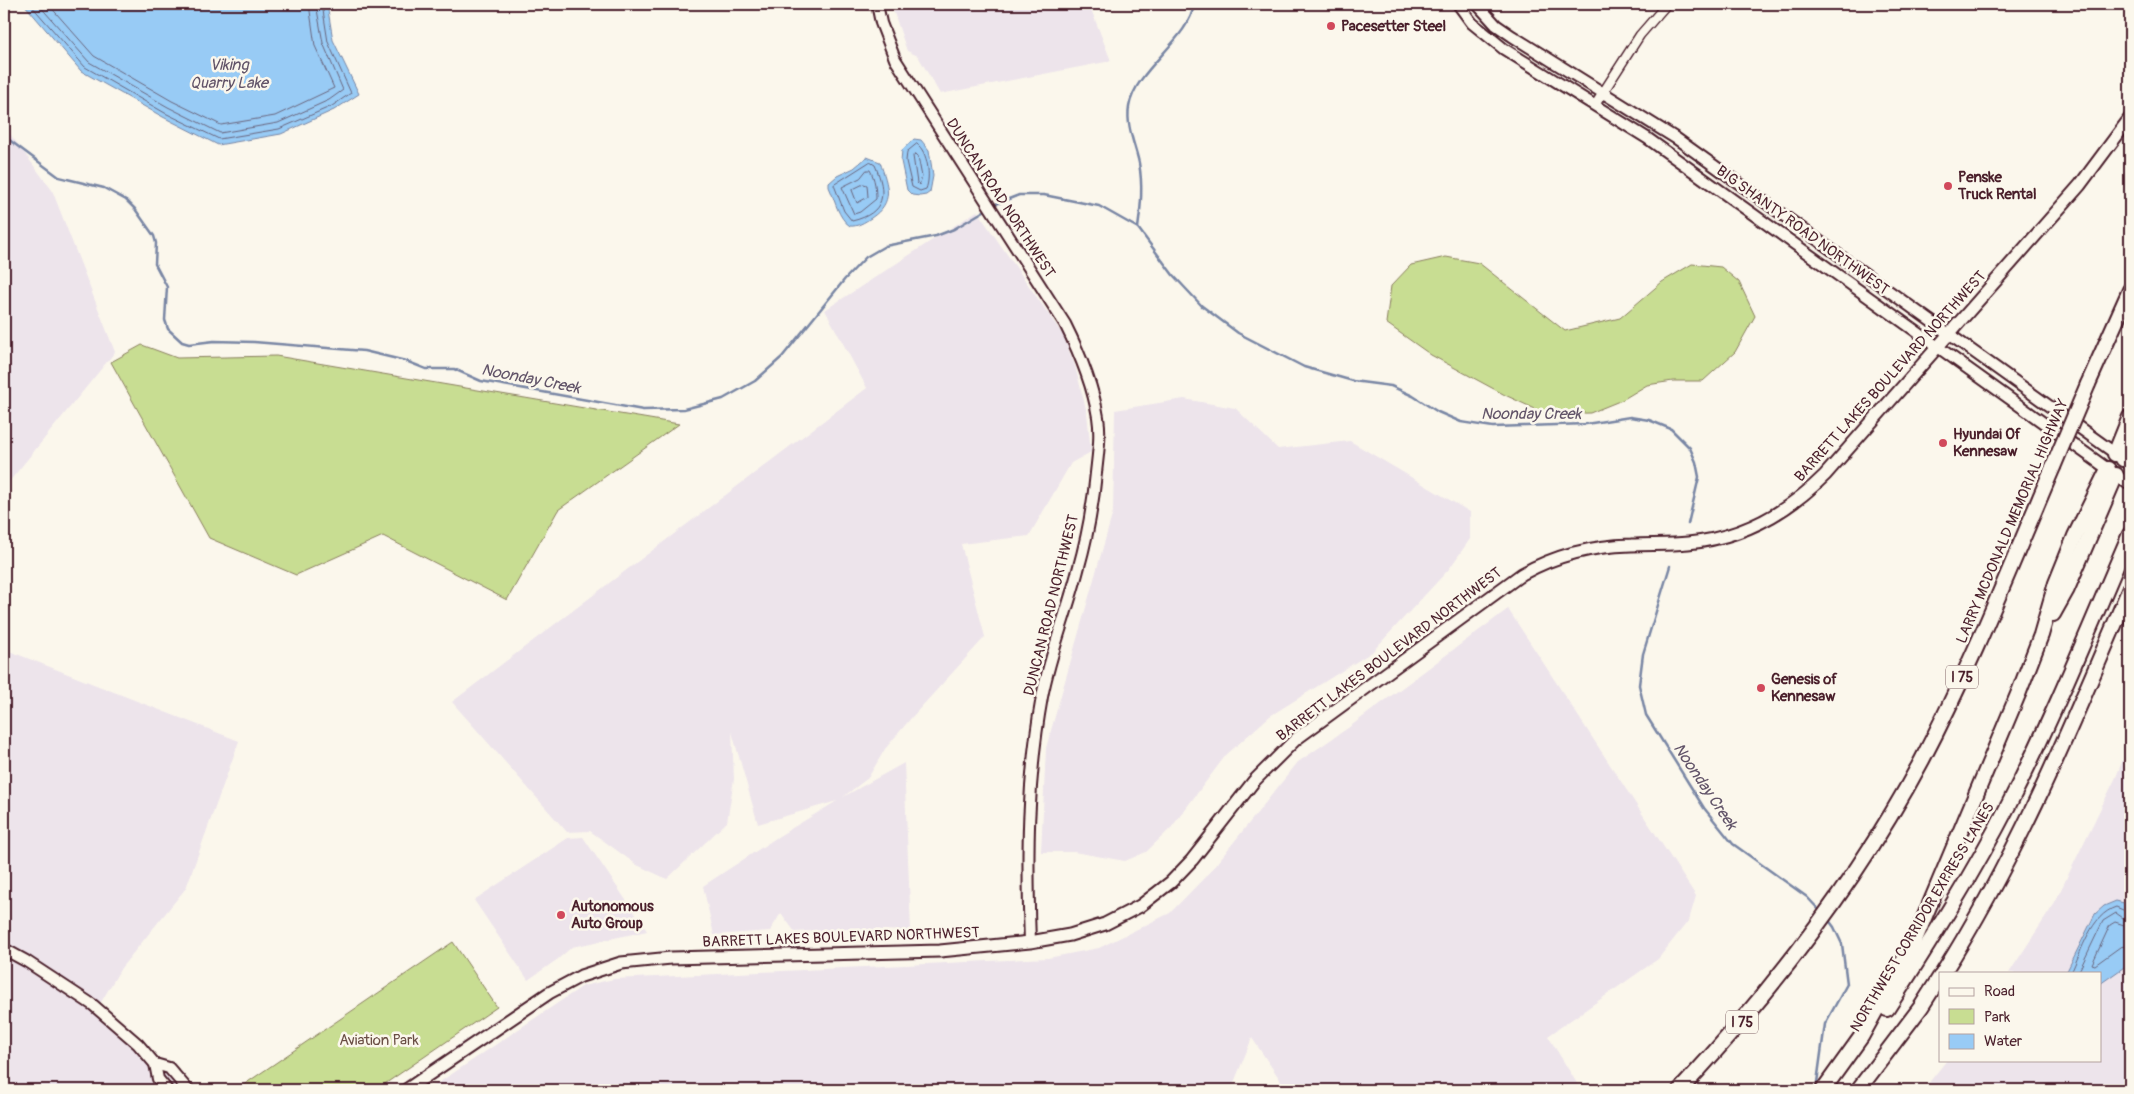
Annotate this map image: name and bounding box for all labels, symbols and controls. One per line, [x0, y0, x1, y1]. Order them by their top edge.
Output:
place label: Pacesetter Steel [1341, 17, 1446, 36]
marker: Pacesetter Steel [1325, 20, 1337, 32]
water label: Viking Quarry Lake [190, 55, 270, 93]
street label: DUNCAN ROAD NORTHWEST [942, 115, 1059, 282]
street label: BIG SHANTY ROAD NORTHWEST [1713, 161, 1893, 299]
place label: Penske Truck Rental [1957, 168, 2037, 204]
marker: Penske Truck Rental [1942, 180, 1954, 192]
street label: BARRETT LAKES BOULEVARD NORTHWEST [1791, 267, 1990, 486]
water label: Noonday Creek [480, 360, 583, 399]
street label: LARRY MCDONALD MEMORIAL HIGHWAY [1952, 396, 2073, 646]
water label: Noonday Creek [1481, 404, 1582, 424]
place label: Hyundai Of Kennesaw [1953, 425, 2022, 461]
marker: Hyundai Of Kennesaw [1937, 437, 1949, 449]
street label: DUNCAN ROAD NORTHWEST [1020, 512, 1083, 698]
street label: BARRETT LAKES BOULEVARD NORTHWEST [1273, 563, 1506, 745]
road number: I 75 [1946, 666, 1978, 689]
place label: Genesis of Kennesaw [1771, 670, 1838, 706]
marker: Genesis of Kennesaw [1755, 682, 1767, 694]
water label: Noonday Creek [1669, 739, 1742, 835]
street label: NORTHWEST CORRIDOR EXPRESS LANES [1846, 799, 1999, 1035]
place label: Autonomous Auto Group [571, 897, 654, 933]
marker: Autonomous Auto Group [555, 909, 567, 921]
street label: BARRETT LAKES BOULEVARD NORTHWEST [702, 923, 980, 952]
legend [1939, 972, 2102, 1062]
text: Road [1984, 982, 2015, 1001]
text: Park [1984, 1008, 2011, 1027]
road number: I 75 [1726, 1010, 1758, 1034]
park label: Aviation Park [339, 1031, 419, 1050]
text: Water [1984, 1032, 2023, 1051]

